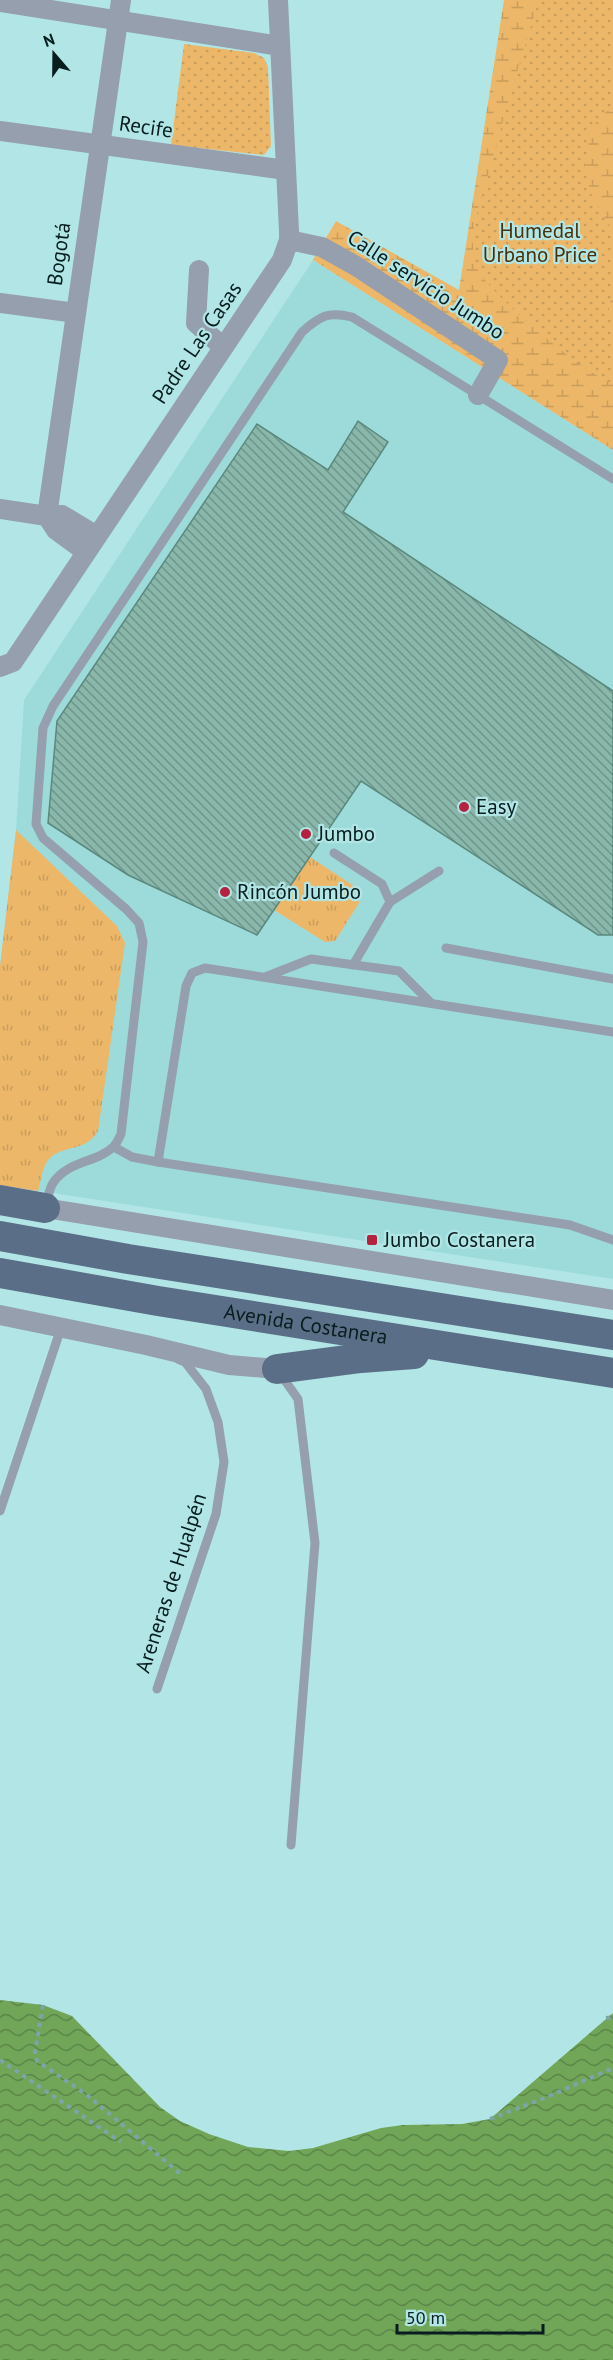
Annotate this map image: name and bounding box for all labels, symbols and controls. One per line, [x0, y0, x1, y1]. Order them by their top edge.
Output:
north arrow [24, 24, 84, 84]
text: N [41, 29, 57, 51]
street label: Recife [117, 109, 175, 144]
park label: Humedal Urbano Price [483, 217, 597, 268]
street label: Bogotá [41, 221, 76, 287]
street label: Calle servicio Jumbo [343, 224, 510, 345]
street label: Padre Las Casas [146, 276, 247, 409]
place label: Easy [476, 793, 517, 820]
marker: Easy [457, 800, 471, 814]
place label: Jumbo [317, 820, 375, 847]
marker: Jumbo [299, 827, 313, 841]
place label: Rincón Jumbo [237, 878, 361, 905]
marker: Rincón Jumbo [218, 885, 232, 899]
place label: Jumbo Costanera [383, 1226, 535, 1253]
marker: Jumbo Costanera [365, 1233, 379, 1247]
street label: Avenida Costanera [222, 1298, 390, 1350]
street label: Areneras de Hualpén [129, 1490, 212, 1676]
scale bar [397, 2297, 542, 2335]
text: 50 m [406, 2306, 445, 2329]

